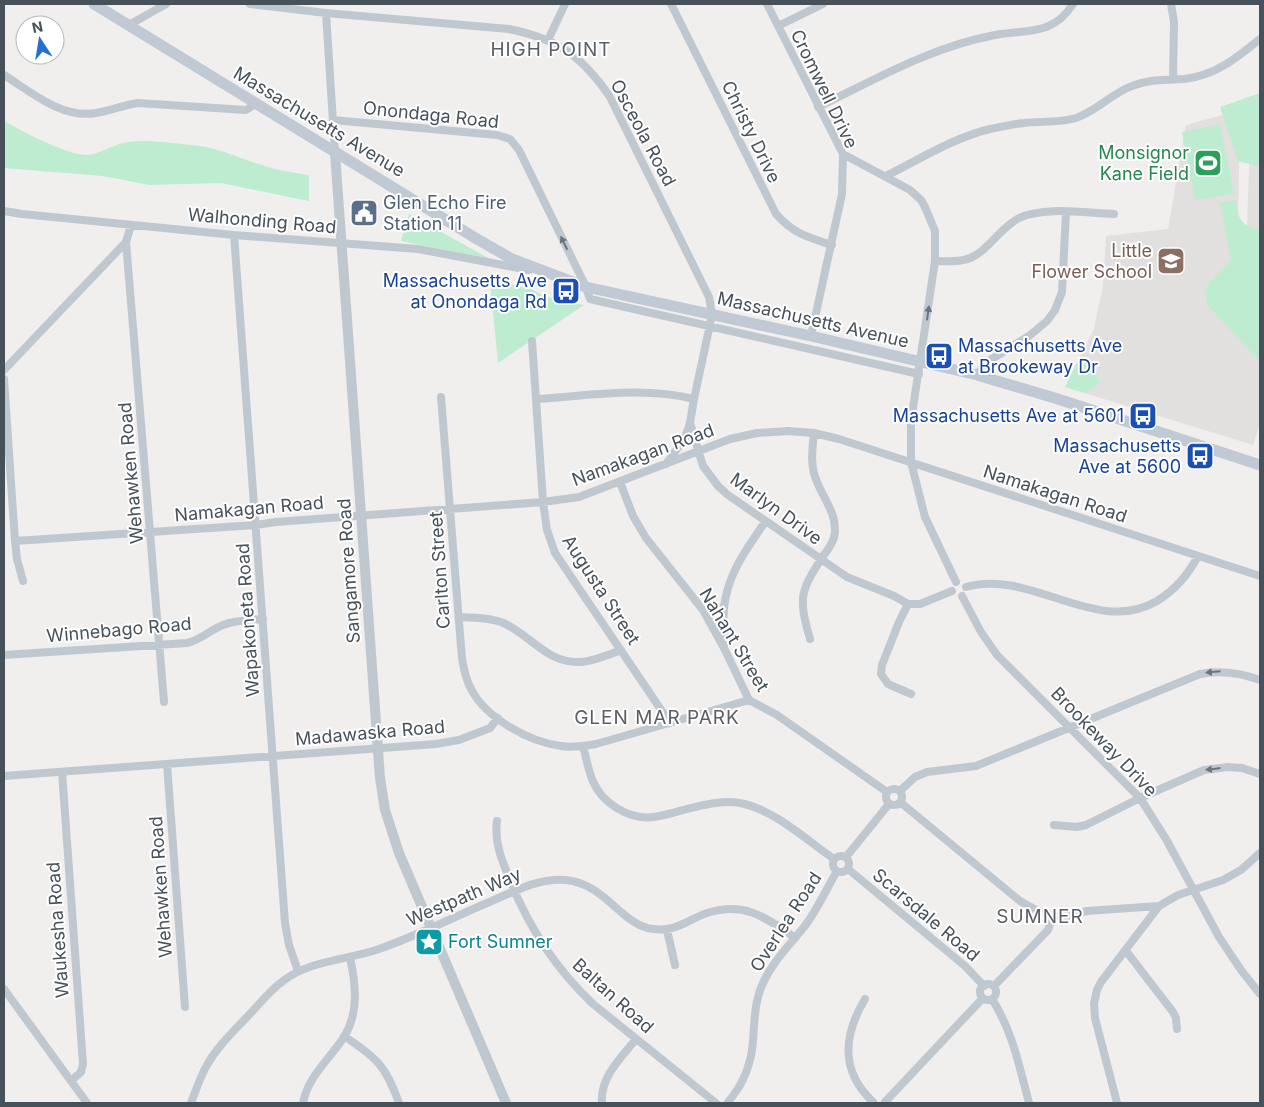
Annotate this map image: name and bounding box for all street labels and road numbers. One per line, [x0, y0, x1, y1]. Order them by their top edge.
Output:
street label: Cromwell Drive [787, 26, 862, 152]
street label: Massachusetts Avenue [230, 62, 409, 181]
street label: Osceola Road [607, 76, 680, 190]
street label: Christy Drive [718, 77, 785, 186]
street label: Onondaga Road [362, 97, 500, 132]
street label: Walhonding Road [187, 204, 337, 237]
street label: Massachusetts Avenue [715, 287, 911, 352]
street label: Wehawken Road [114, 401, 147, 545]
street label: Namakagan Road [569, 419, 717, 490]
street label: Namakagan Road [981, 460, 1130, 527]
street label: Marlyn Drive [726, 468, 826, 549]
street label: Namakagan Road [173, 492, 324, 525]
street label: Sangamore Road [333, 498, 364, 644]
street label: Carlton Street [425, 510, 454, 630]
street label: Augusta Street [558, 531, 645, 648]
street label: Wapakoneta Road [232, 542, 263, 698]
street label: Nahant Street [695, 584, 774, 695]
street label: Winnebago Road [46, 613, 192, 646]
street label: Brookeway Drive [1047, 683, 1162, 801]
street label: Madawaska Road [294, 715, 446, 750]
street label: Wehawken Road [145, 816, 176, 959]
street label: Waukesha Road [42, 861, 73, 999]
street label: Westpath Way [403, 863, 524, 930]
street label: Scarsdale Road [869, 864, 984, 965]
street label: Overlea Road [746, 868, 826, 976]
street label: Baltan Road [569, 954, 658, 1037]

